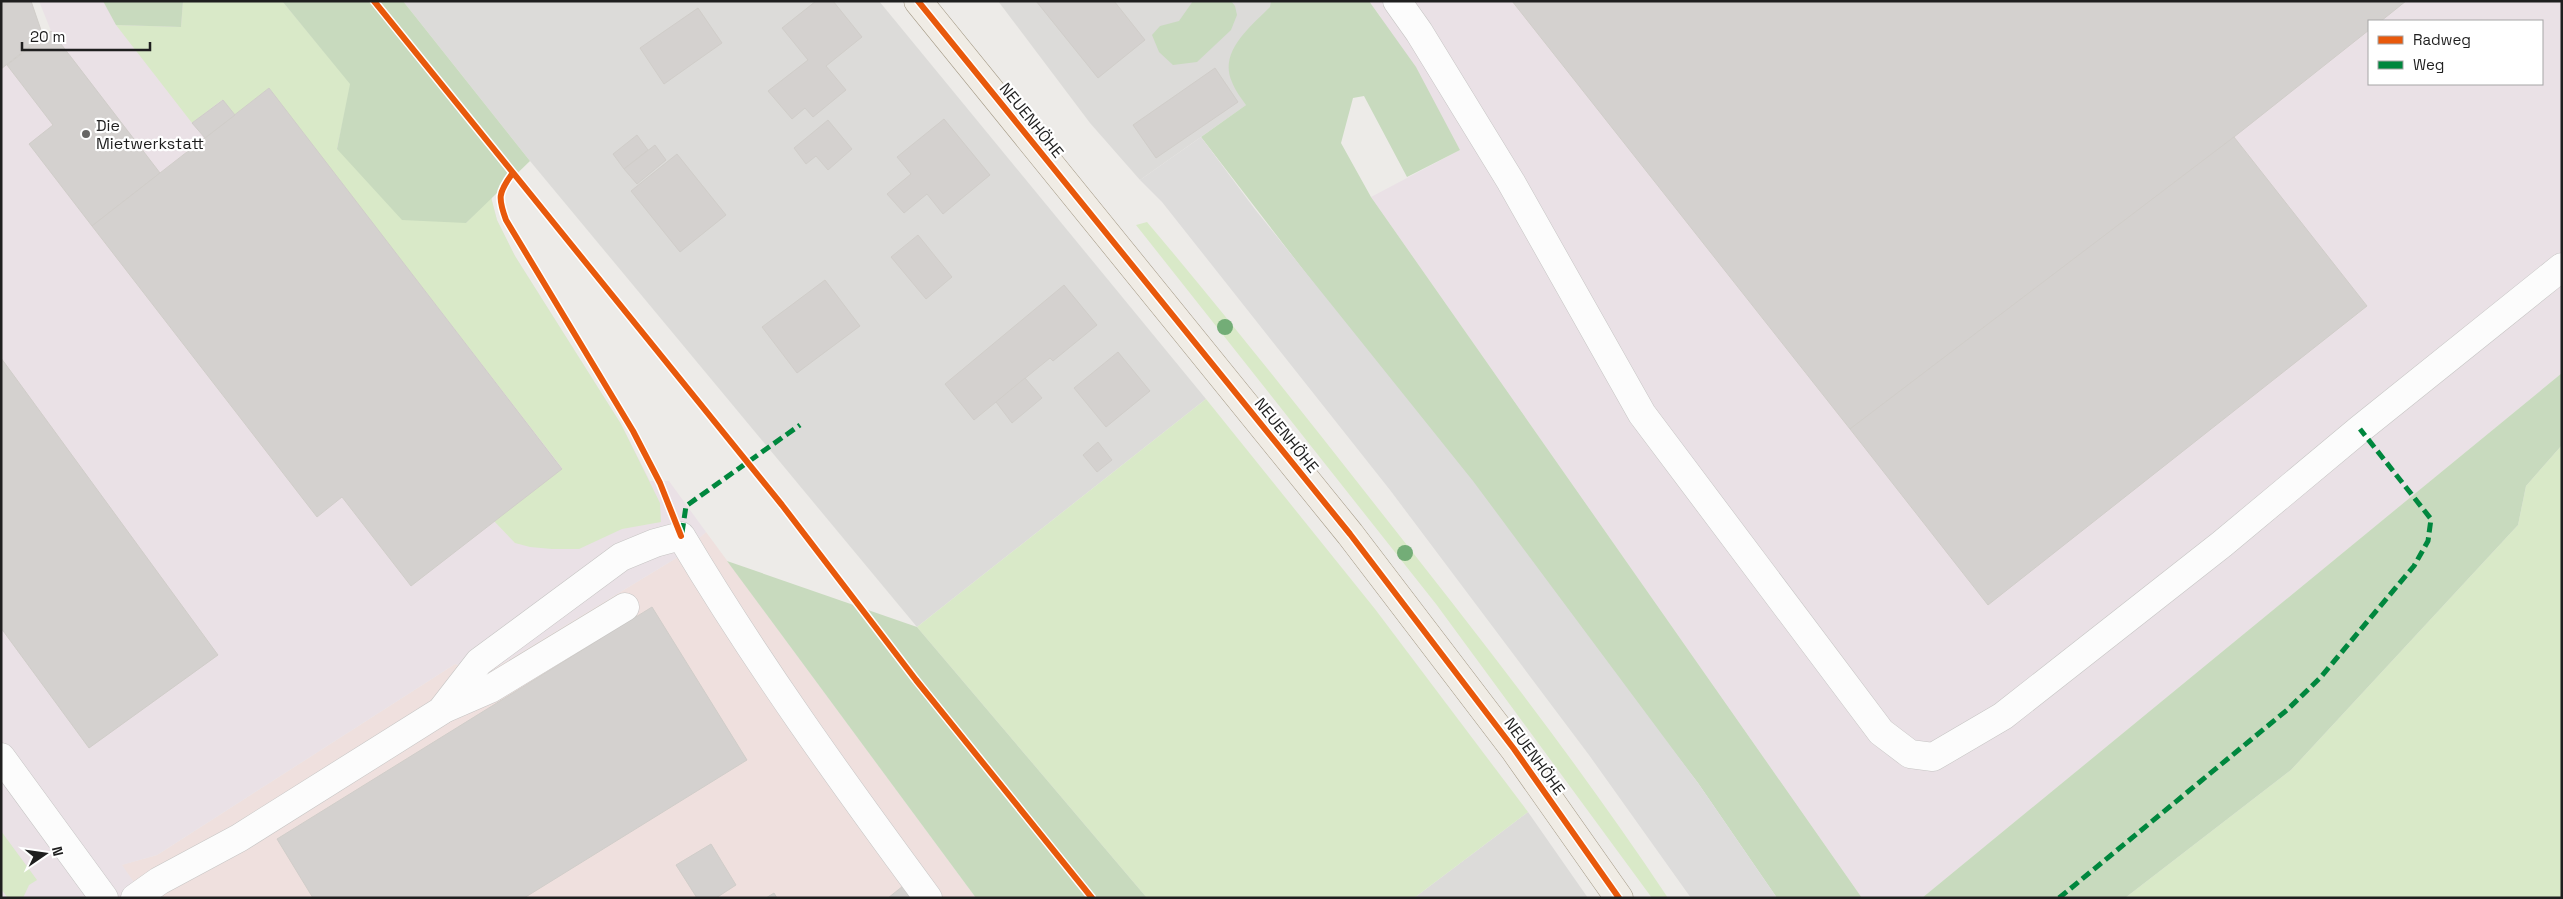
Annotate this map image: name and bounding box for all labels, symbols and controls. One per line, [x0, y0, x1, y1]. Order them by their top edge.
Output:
scale bar [22, 20, 150, 52]
legend [2368, 20, 2543, 85]
text: 20 m [30, 27, 65, 46]
text: Radweg [2413, 30, 2471, 49]
text: Weg [2413, 55, 2444, 74]
street label: NEUENHÖHE [995, 78, 1068, 162]
place label: Die Mietwerkstatt [96, 115, 204, 154]
marker: Die Mietwerkstatt [80, 128, 92, 140]
street label: NEUENHÖHE [1250, 393, 1323, 477]
street label: NEUENHÖHE [1499, 713, 1570, 799]
north arrow [20, 829, 70, 879]
text: N [48, 844, 67, 858]

